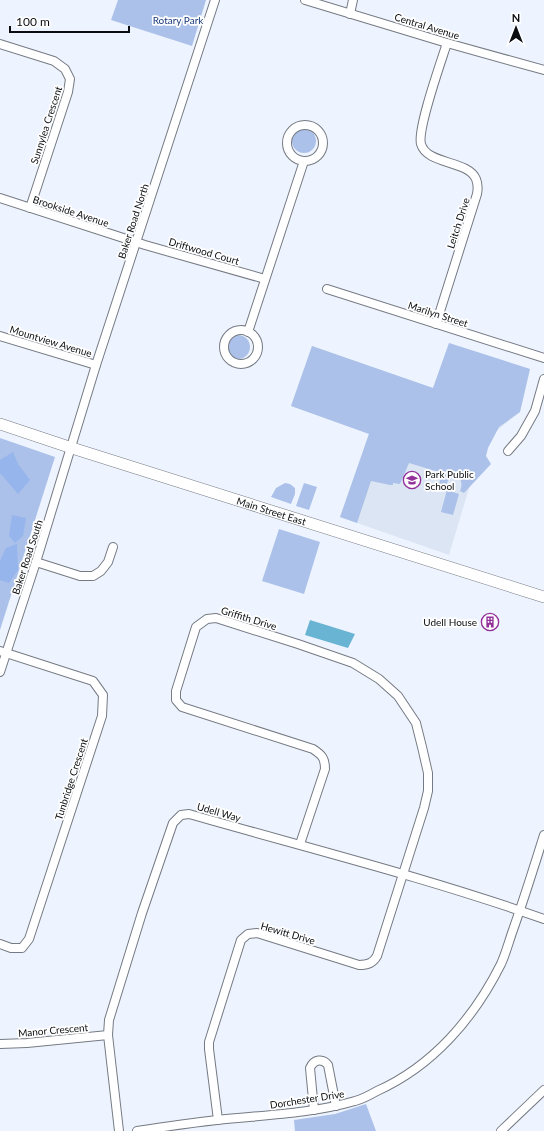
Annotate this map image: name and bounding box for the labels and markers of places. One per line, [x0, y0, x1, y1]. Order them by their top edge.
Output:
place label: Park Public School [425, 468, 474, 492]
school or university icon: Park Public School [402, 470, 422, 490]
building icon: Udell House [480, 612, 500, 632]
place label: Udell House [423, 616, 477, 628]

